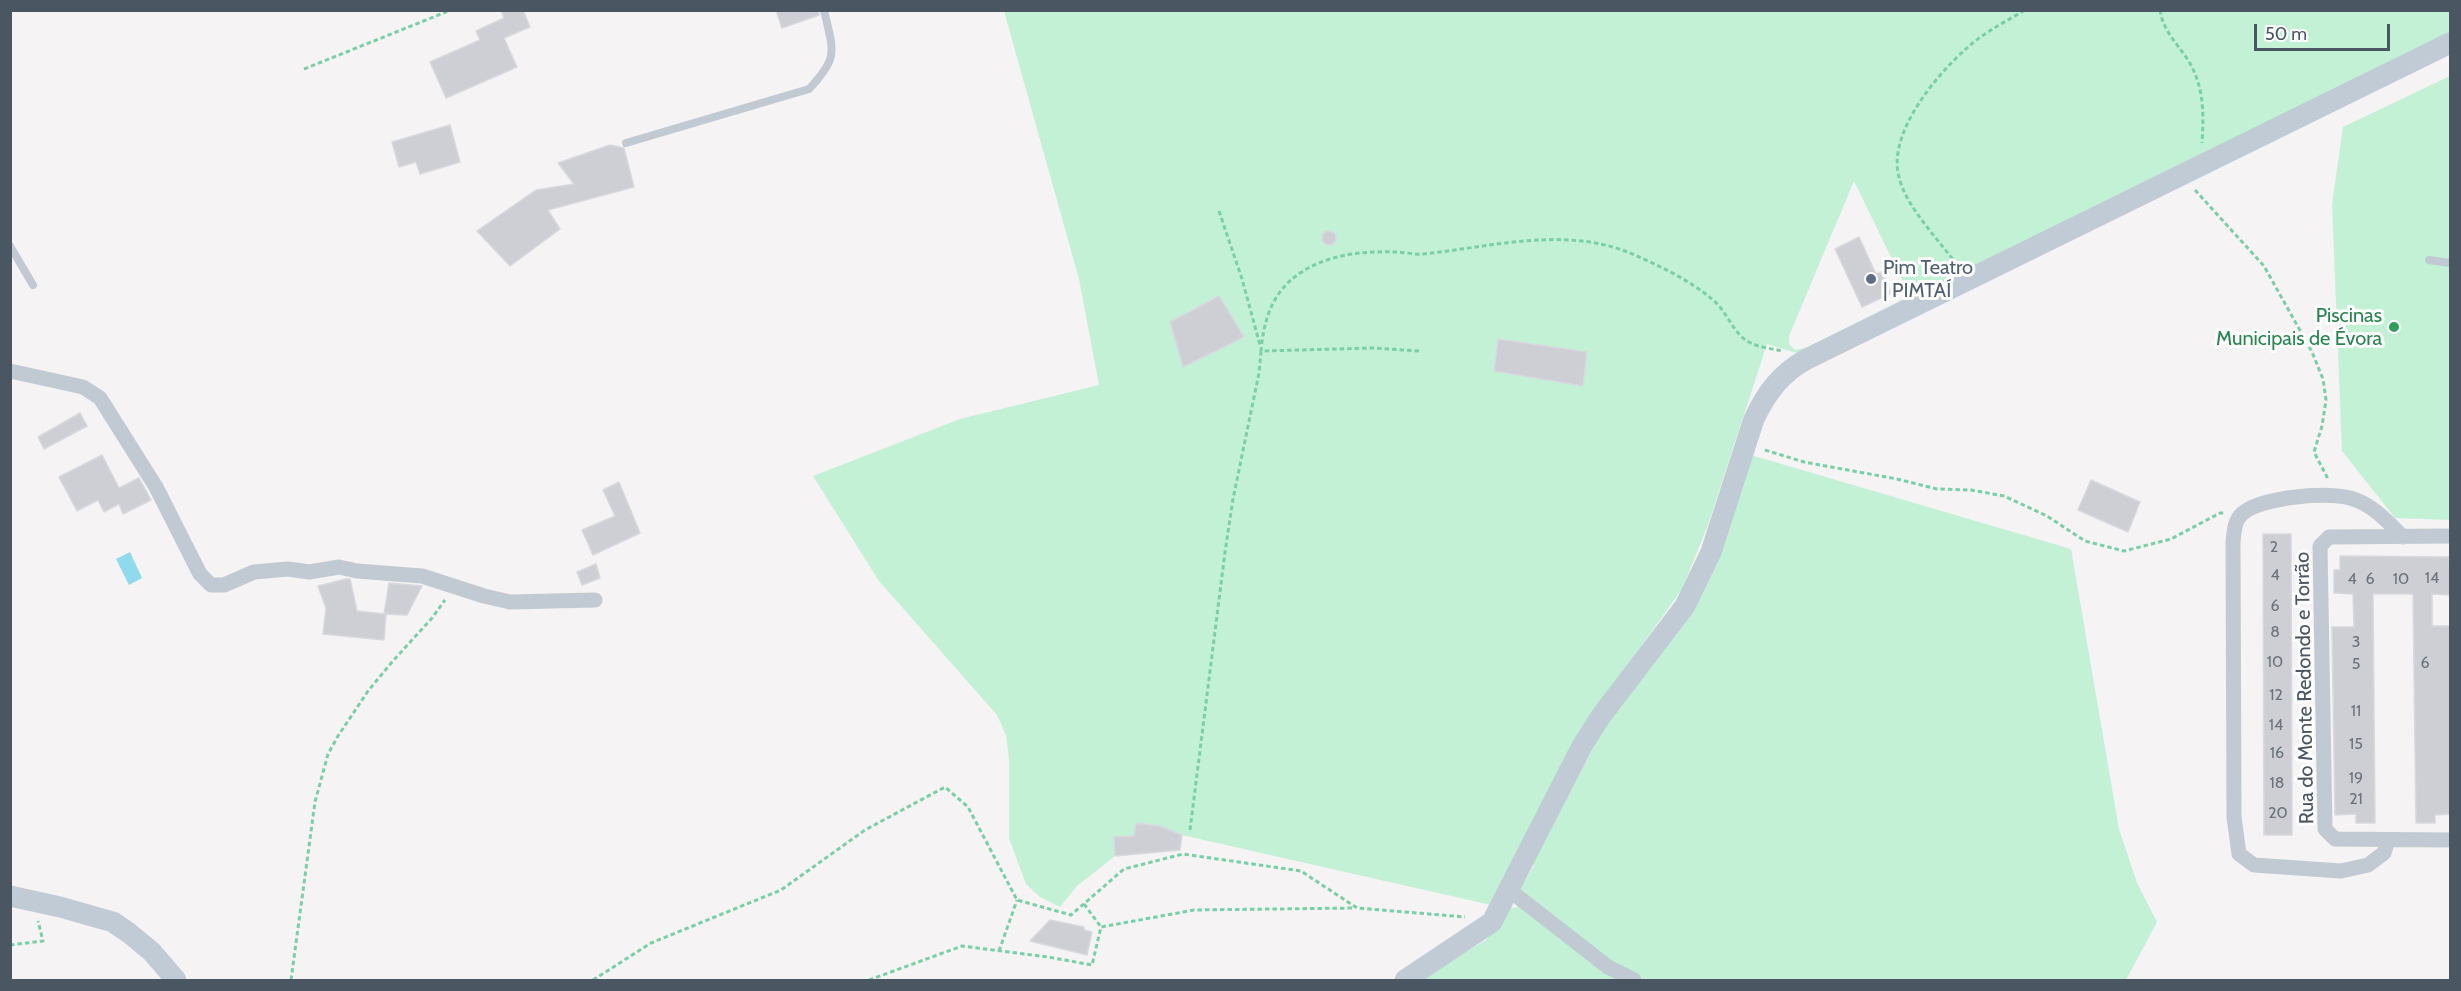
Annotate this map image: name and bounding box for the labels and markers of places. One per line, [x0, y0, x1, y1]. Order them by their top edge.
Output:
place label: Pim Teatro | PIMTAÍ [1883, 256, 1973, 303]
marker: Pim Teatro | PIMTAÍ [1864, 272, 1878, 286]
place label: Piscinas Municipais de Évora [2216, 304, 2382, 351]
marker: Piscinas Municipais de Évora [2387, 320, 2401, 334]

